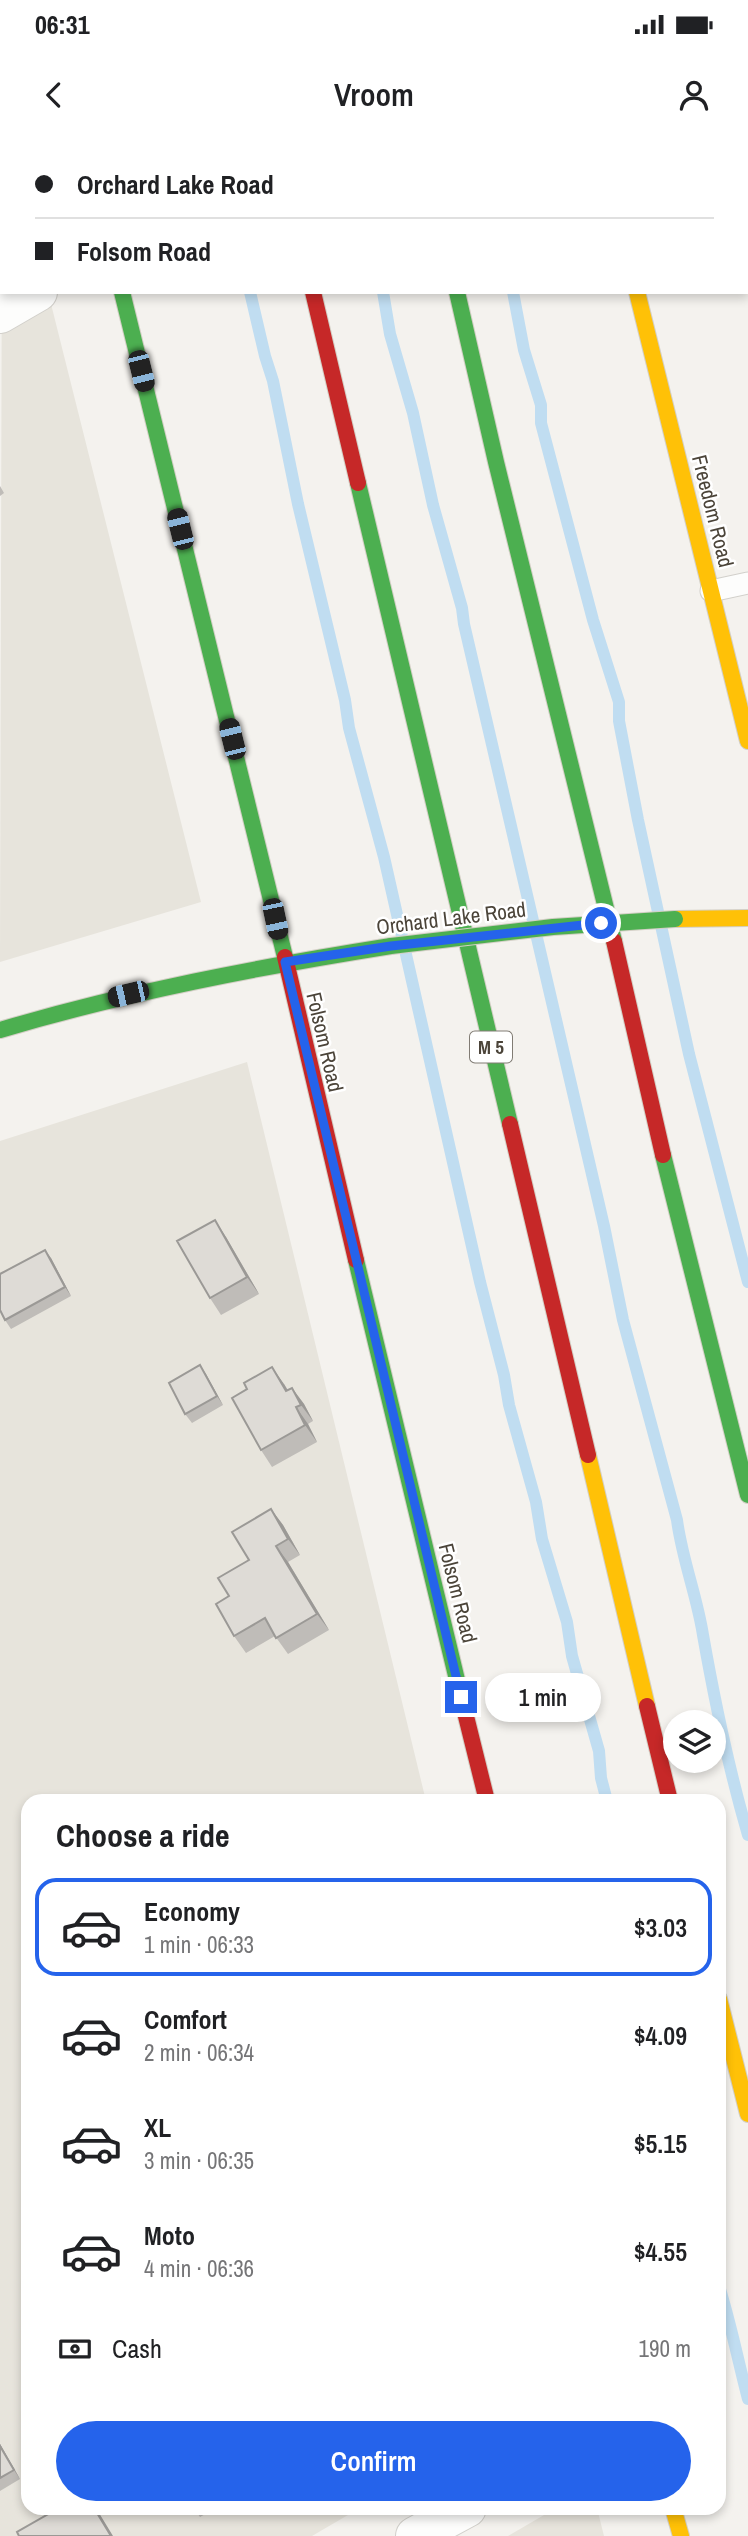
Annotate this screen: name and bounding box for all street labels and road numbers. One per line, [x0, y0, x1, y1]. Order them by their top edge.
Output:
street label: Freedom Road [685, 452, 741, 570]
street label: Orchard Lake Road [375, 894, 527, 942]
street label: Folsom Road [299, 989, 351, 1095]
road number: M 5 [470, 1032, 512, 1063]
street label: Folsom Road [432, 1540, 484, 1646]

